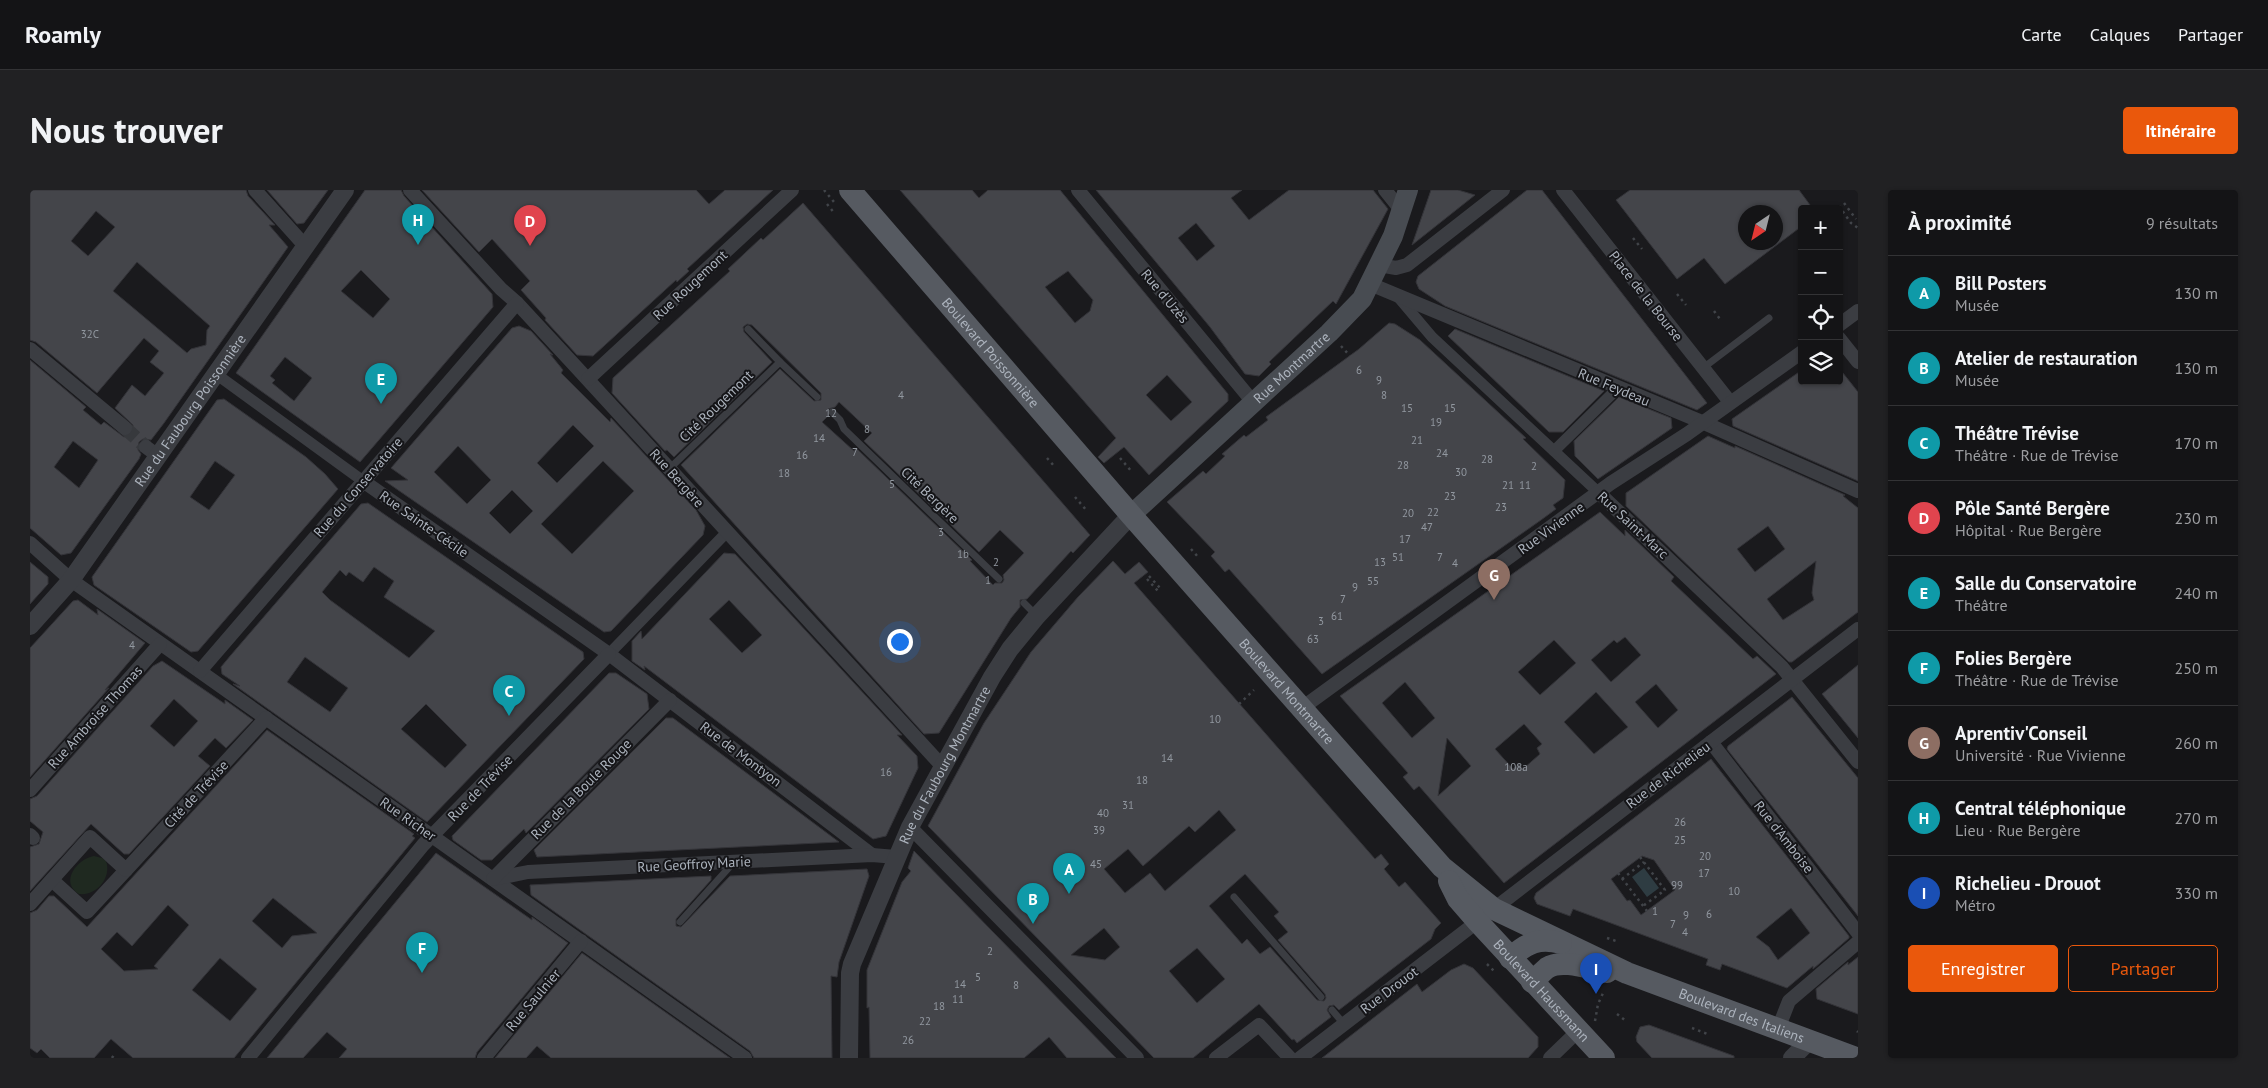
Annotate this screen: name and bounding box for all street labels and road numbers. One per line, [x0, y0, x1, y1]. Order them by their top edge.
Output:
street label: Rue Rougemont [649, 246, 731, 324]
street label: Place de la Bourse [1605, 247, 1687, 345]
street label: Rue d'Uzès [1137, 265, 1193, 327]
street label: Boulevard Poissonnière [938, 294, 1043, 411]
street label: Rue Montmartre [1249, 328, 1334, 407]
street label: Rue du Faubourg Poissonnière [131, 331, 250, 490]
street label: Rue Feydeau [1575, 364, 1653, 410]
street label: Cité Rougemont [675, 366, 757, 446]
street label: Rue du Conservatoire [309, 433, 407, 541]
street label: Rue Bergère [646, 445, 708, 511]
street label: Cité Bergère [897, 463, 963, 527]
street label: Rue Sainte-Cécile [376, 487, 472, 561]
street label: Rue Saint-Marc [1594, 487, 1672, 563]
street label: Rue Vivienne [1514, 498, 1588, 558]
street label: Boulevard Montmartre [1235, 635, 1338, 748]
street label: Rue Ambroise Thomas [44, 662, 146, 772]
street label: Rue du Faubourg Montmartre [895, 683, 994, 847]
street label: Rue de Montyon [697, 717, 785, 791]
street label: Rue de la Boule Rouge [527, 735, 635, 843]
street label: Rue de Richelieu [1622, 738, 1714, 812]
street label: Rue de Trévise [444, 751, 516, 825]
street label: Cité de Trévise [160, 756, 232, 832]
street label: Rue Richer [376, 793, 440, 845]
street label: Rue d'Amboise [1750, 797, 1818, 877]
street label: Rue Geoffroy Marie [637, 852, 751, 876]
street label: Boulevard Haussmann [1490, 935, 1593, 1046]
street label: Rue Drouot [1357, 962, 1422, 1018]
street label: Rue Saulnier [502, 965, 564, 1035]
street label: Boulevard des Italiens [1676, 984, 1807, 1047]

